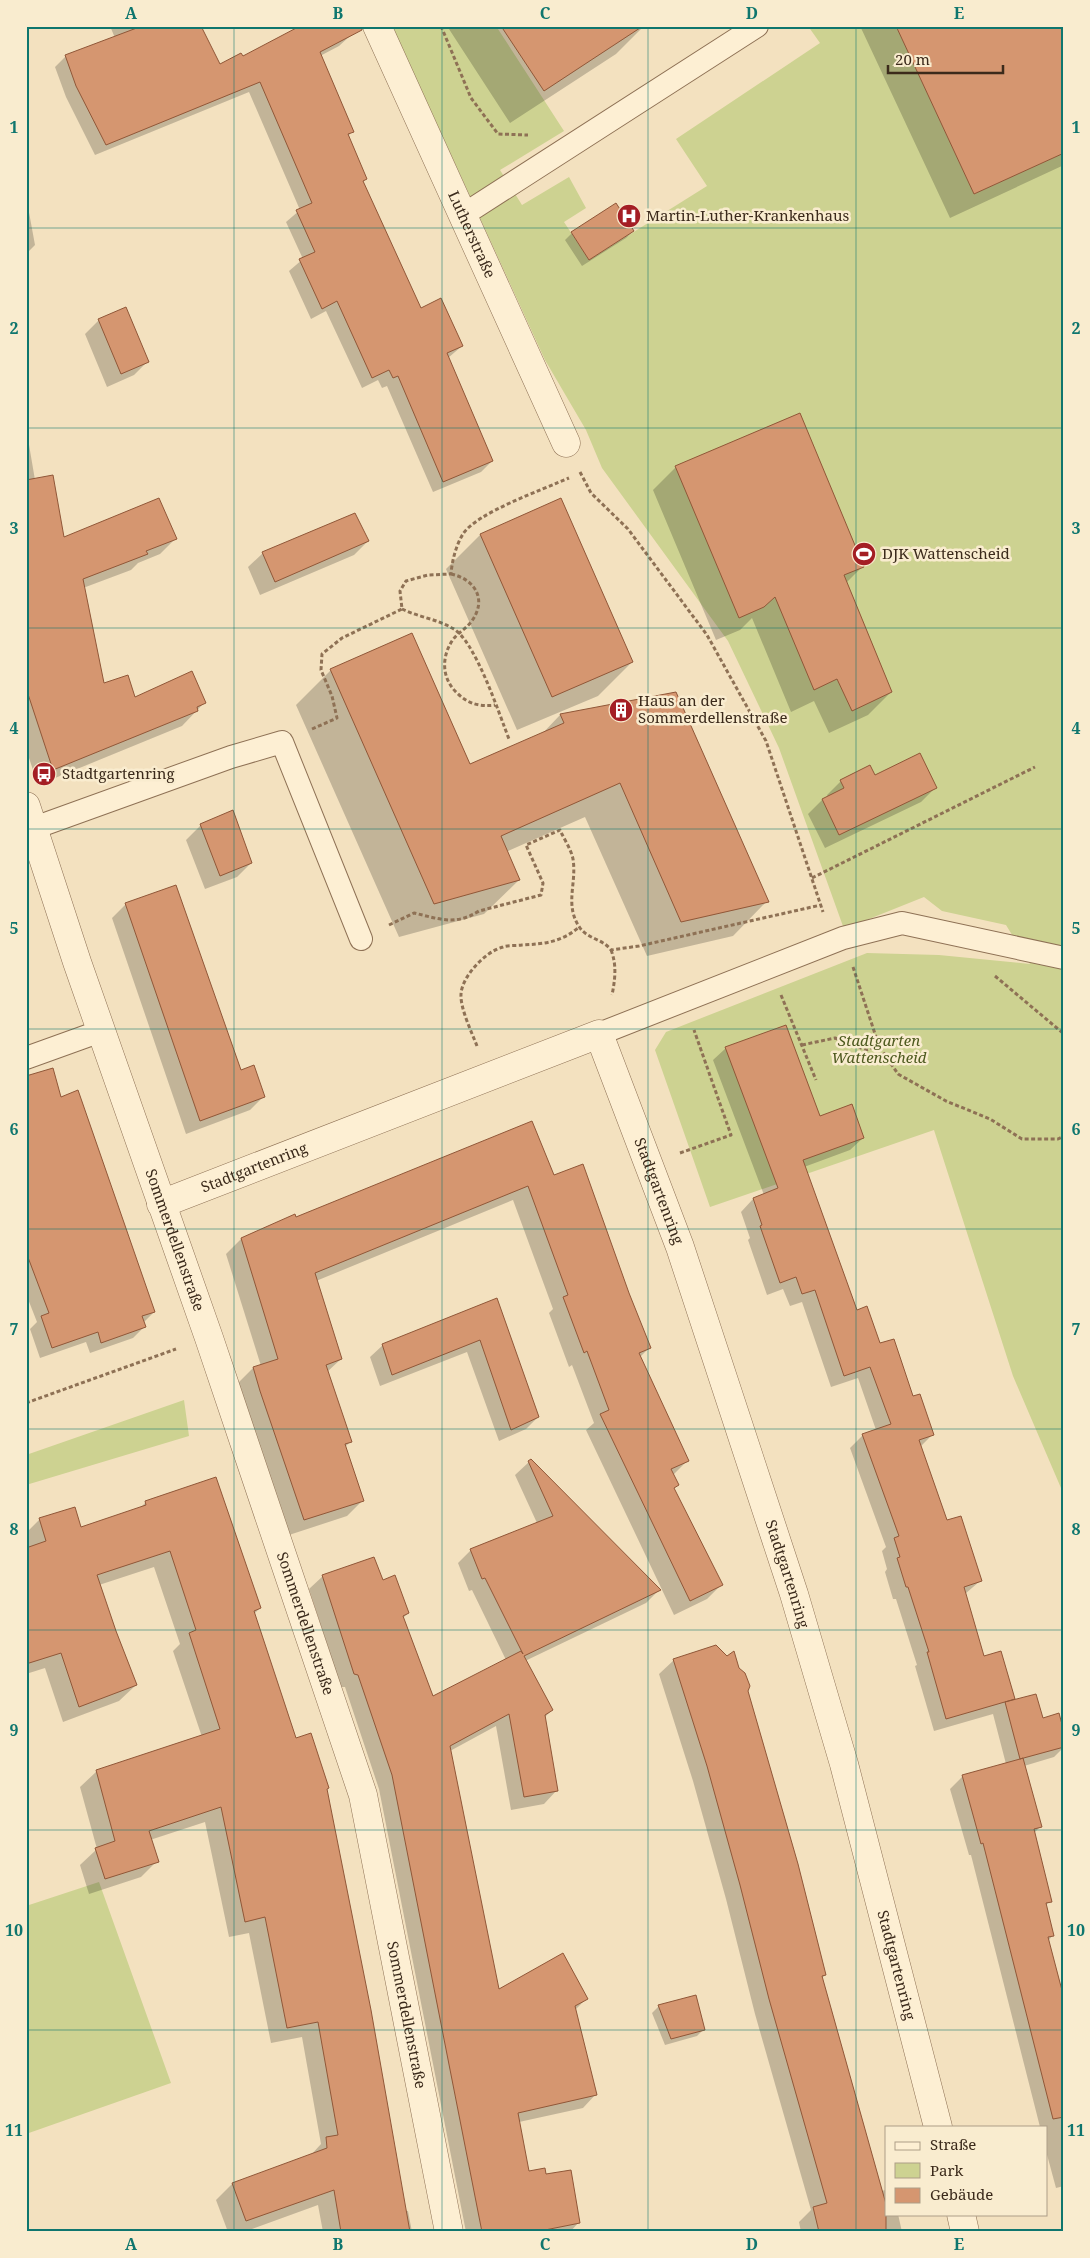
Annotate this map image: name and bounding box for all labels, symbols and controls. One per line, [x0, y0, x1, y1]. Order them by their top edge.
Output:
text: A [125, 2, 138, 24]
text: B [333, 2, 344, 24]
text: C [540, 2, 551, 24]
text: D [746, 2, 758, 24]
text: E [954, 2, 964, 24]
scale bar [888, 42, 1002, 74]
text: 20 m [895, 49, 930, 69]
text: 1 [9, 116, 19, 138]
text: 1 [1071, 116, 1081, 138]
street label: Lutherstraße [444, 187, 501, 281]
hospital icon: Martin-Luther-Krankenhaus [616, 203, 642, 229]
place label: Martin-Luther-Krankenhaus [646, 205, 849, 225]
text: 2 [9, 317, 19, 339]
text: 2 [1071, 317, 1081, 339]
text: 3 [9, 517, 19, 539]
text: 3 [1071, 517, 1081, 539]
sports icon: DJK Wattenscheid [851, 541, 877, 567]
place label: DJK Wattenscheid [882, 543, 1010, 563]
place label: Haus an der Sommerdellenstraße [638, 690, 787, 727]
building icon: Haus an der Sommerdellenstraße [608, 697, 634, 723]
text: 4 [9, 717, 19, 739]
text: 4 [1071, 717, 1081, 739]
bus stop icon: Stadtgartenring [31, 761, 57, 787]
place label: Stadtgartenring [62, 763, 175, 783]
text: 5 [9, 917, 19, 939]
text: 5 [1071, 917, 1081, 939]
park label: Stadtgarten Wattenscheid [832, 1030, 927, 1067]
text: 6 [9, 1118, 19, 1140]
text: 6 [1071, 1118, 1081, 1140]
street label: Stadtgartenring [630, 1135, 689, 1247]
street label: Stadtgartenring [198, 1137, 310, 1197]
street label: Sommerdellenstraße [141, 1166, 210, 1314]
text: 7 [9, 1318, 19, 1340]
text: 7 [1071, 1318, 1081, 1340]
street label: Stadtgartenring [761, 1517, 815, 1630]
text: 8 [9, 1518, 19, 1540]
text: 8 [1071, 1518, 1081, 1540]
street label: Sommerdellenstraße [273, 1549, 340, 1697]
text: 9 [9, 1719, 19, 1741]
text: 9 [1071, 1719, 1081, 1741]
street label: Stadtgartenring [873, 1908, 921, 2022]
text: 10 [5, 1919, 23, 1941]
text: 10 [1067, 1919, 1085, 1941]
street label: Sommerdellenstraße [383, 1939, 432, 2090]
text: 11 [5, 2119, 23, 2141]
text: 11 [1067, 2119, 1085, 2141]
legend [885, 2126, 1048, 2216]
text: Straße [930, 2134, 976, 2154]
text: Park [930, 2160, 964, 2180]
text: Gebäude [930, 2184, 993, 2204]
text: A [125, 2233, 138, 2255]
text: B [333, 2233, 344, 2255]
text: C [540, 2233, 551, 2255]
text: D [746, 2233, 758, 2255]
text: E [954, 2233, 964, 2255]

